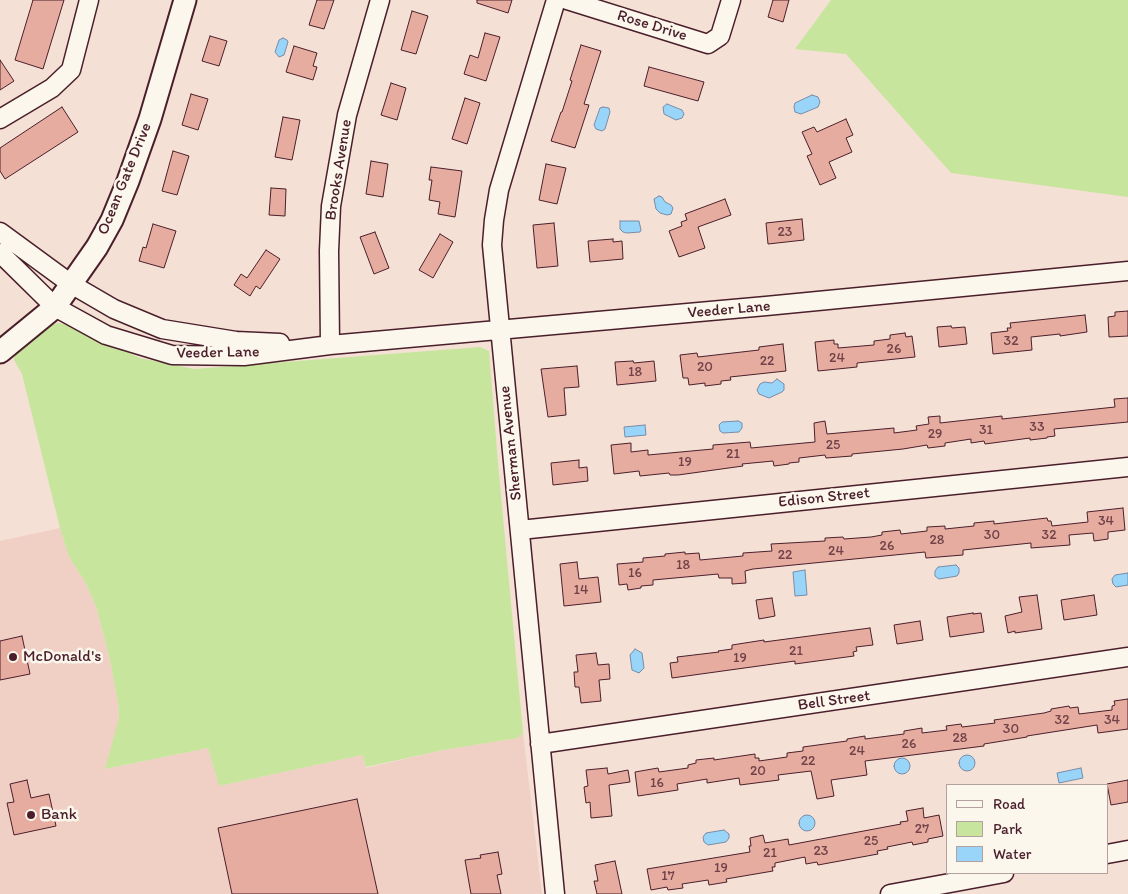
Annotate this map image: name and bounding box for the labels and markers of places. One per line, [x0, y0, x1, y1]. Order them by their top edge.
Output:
place label: McDonald's [23, 647, 101, 667]
marker: McDonald's [7, 651, 19, 663]
place label: Bank [41, 805, 77, 825]
marker: Bank [25, 809, 37, 821]

